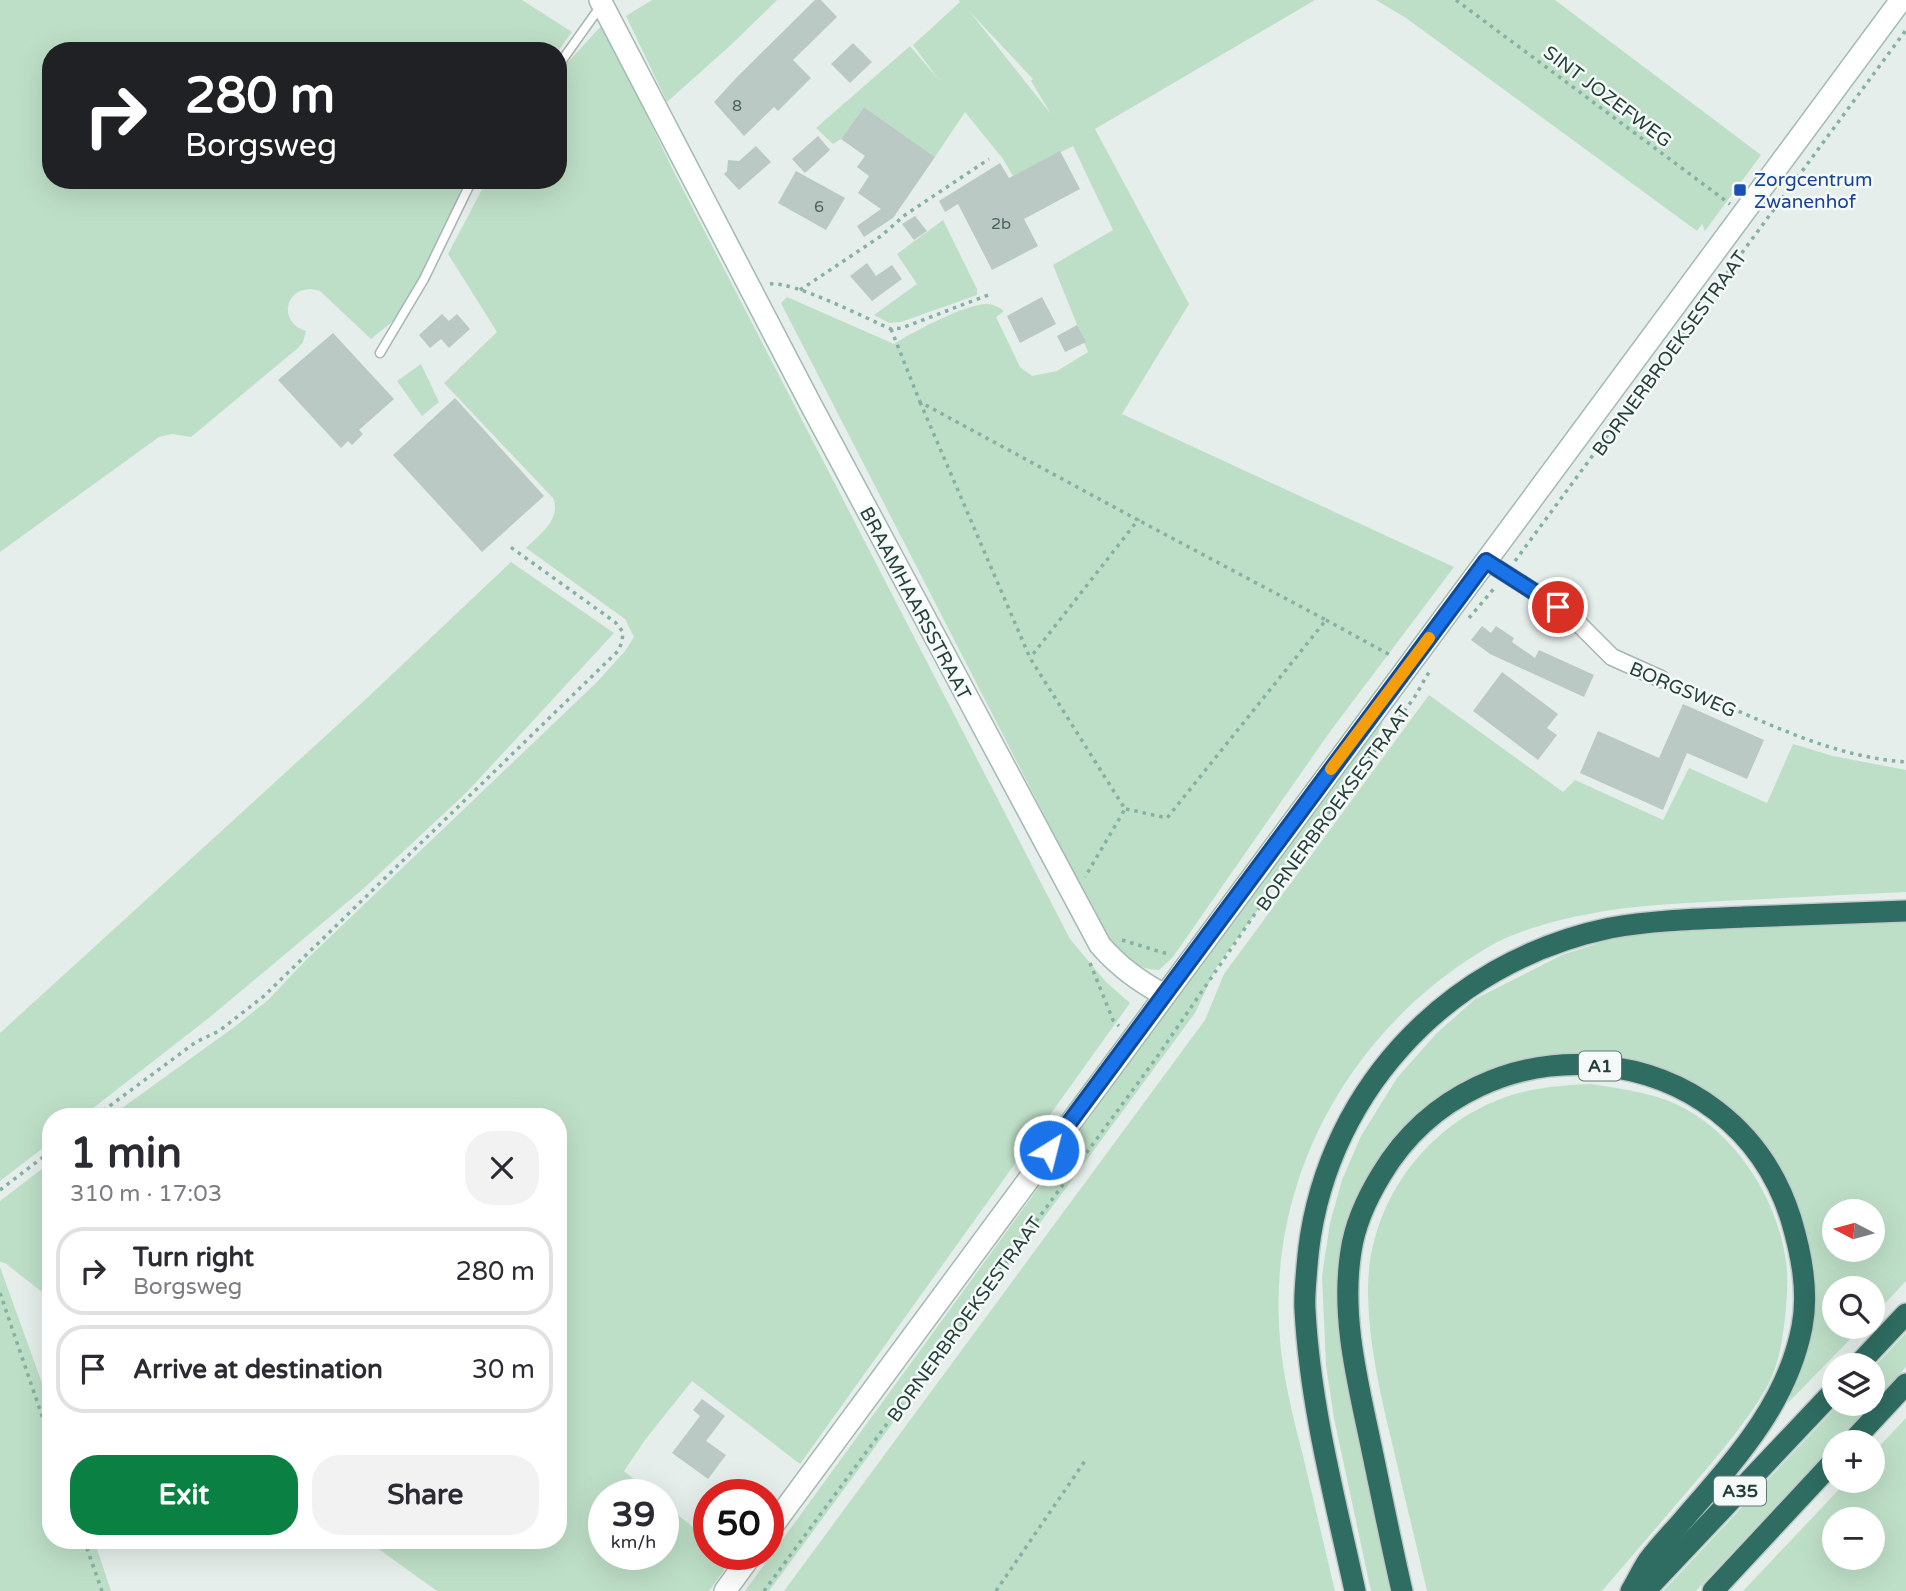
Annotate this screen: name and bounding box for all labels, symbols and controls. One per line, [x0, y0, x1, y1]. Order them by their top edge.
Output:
street label: SINT JOZEFWEG [1539, 42, 1676, 152]
text: 280 m [185, 67, 335, 126]
icon: right [70, 70, 161, 161]
house number: 8 [732, 96, 742, 116]
text: Borgsweg [185, 127, 337, 165]
place label: Zorgcentrum Zwanenhof [1754, 169, 1872, 213]
marker: Zorgcentrum Zwanenhof [1732, 182, 1748, 198]
house number: 6 [814, 197, 824, 217]
house number: 2b [991, 214, 1011, 234]
street label: BORNERBROEKSESTRAAT [1588, 246, 1752, 460]
street label: BRAAMHAARSSTRAAT [855, 503, 976, 704]
pin [1528, 577, 1588, 637]
icon: arrive [1539, 588, 1577, 626]
street label: BORGSWEG [1626, 658, 1739, 722]
street label: BORNERBROEKSESTRAAT [1252, 701, 1416, 915]
road number: A1 [1579, 1051, 1621, 1080]
position arrow [1012, 1113, 1086, 1187]
text: 1 min [70, 1128, 182, 1179]
button: close [465, 1131, 539, 1205]
text: 310 m · 17:03 [70, 1180, 222, 1208]
north arrow [1822, 1199, 1885, 1262]
map controls [1822, 1199, 1885, 1570]
street label: BORNERBROEKSESTRAAT [883, 1212, 1047, 1426]
text: Turn right [133, 1242, 254, 1273]
icon: right [74, 1252, 112, 1290]
text: 280 m [455, 1256, 535, 1287]
text: Borgsweg [133, 1273, 242, 1301]
button: search [1822, 1276, 1885, 1339]
icon: arrive [74, 1350, 112, 1388]
button: layers [1822, 1353, 1885, 1416]
text: Arrive at destination [133, 1354, 383, 1385]
text: 30 m [472, 1354, 535, 1385]
button: + [1822, 1430, 1885, 1493]
button: Exit [70, 1455, 298, 1535]
button: Share [312, 1455, 539, 1535]
road number: A35 [1714, 1476, 1766, 1506]
speed limit sign: 50 [693, 1479, 784, 1570]
text: 39 [612, 1494, 655, 1536]
button: − [1822, 1507, 1885, 1570]
text: km/h [611, 1531, 656, 1553]

